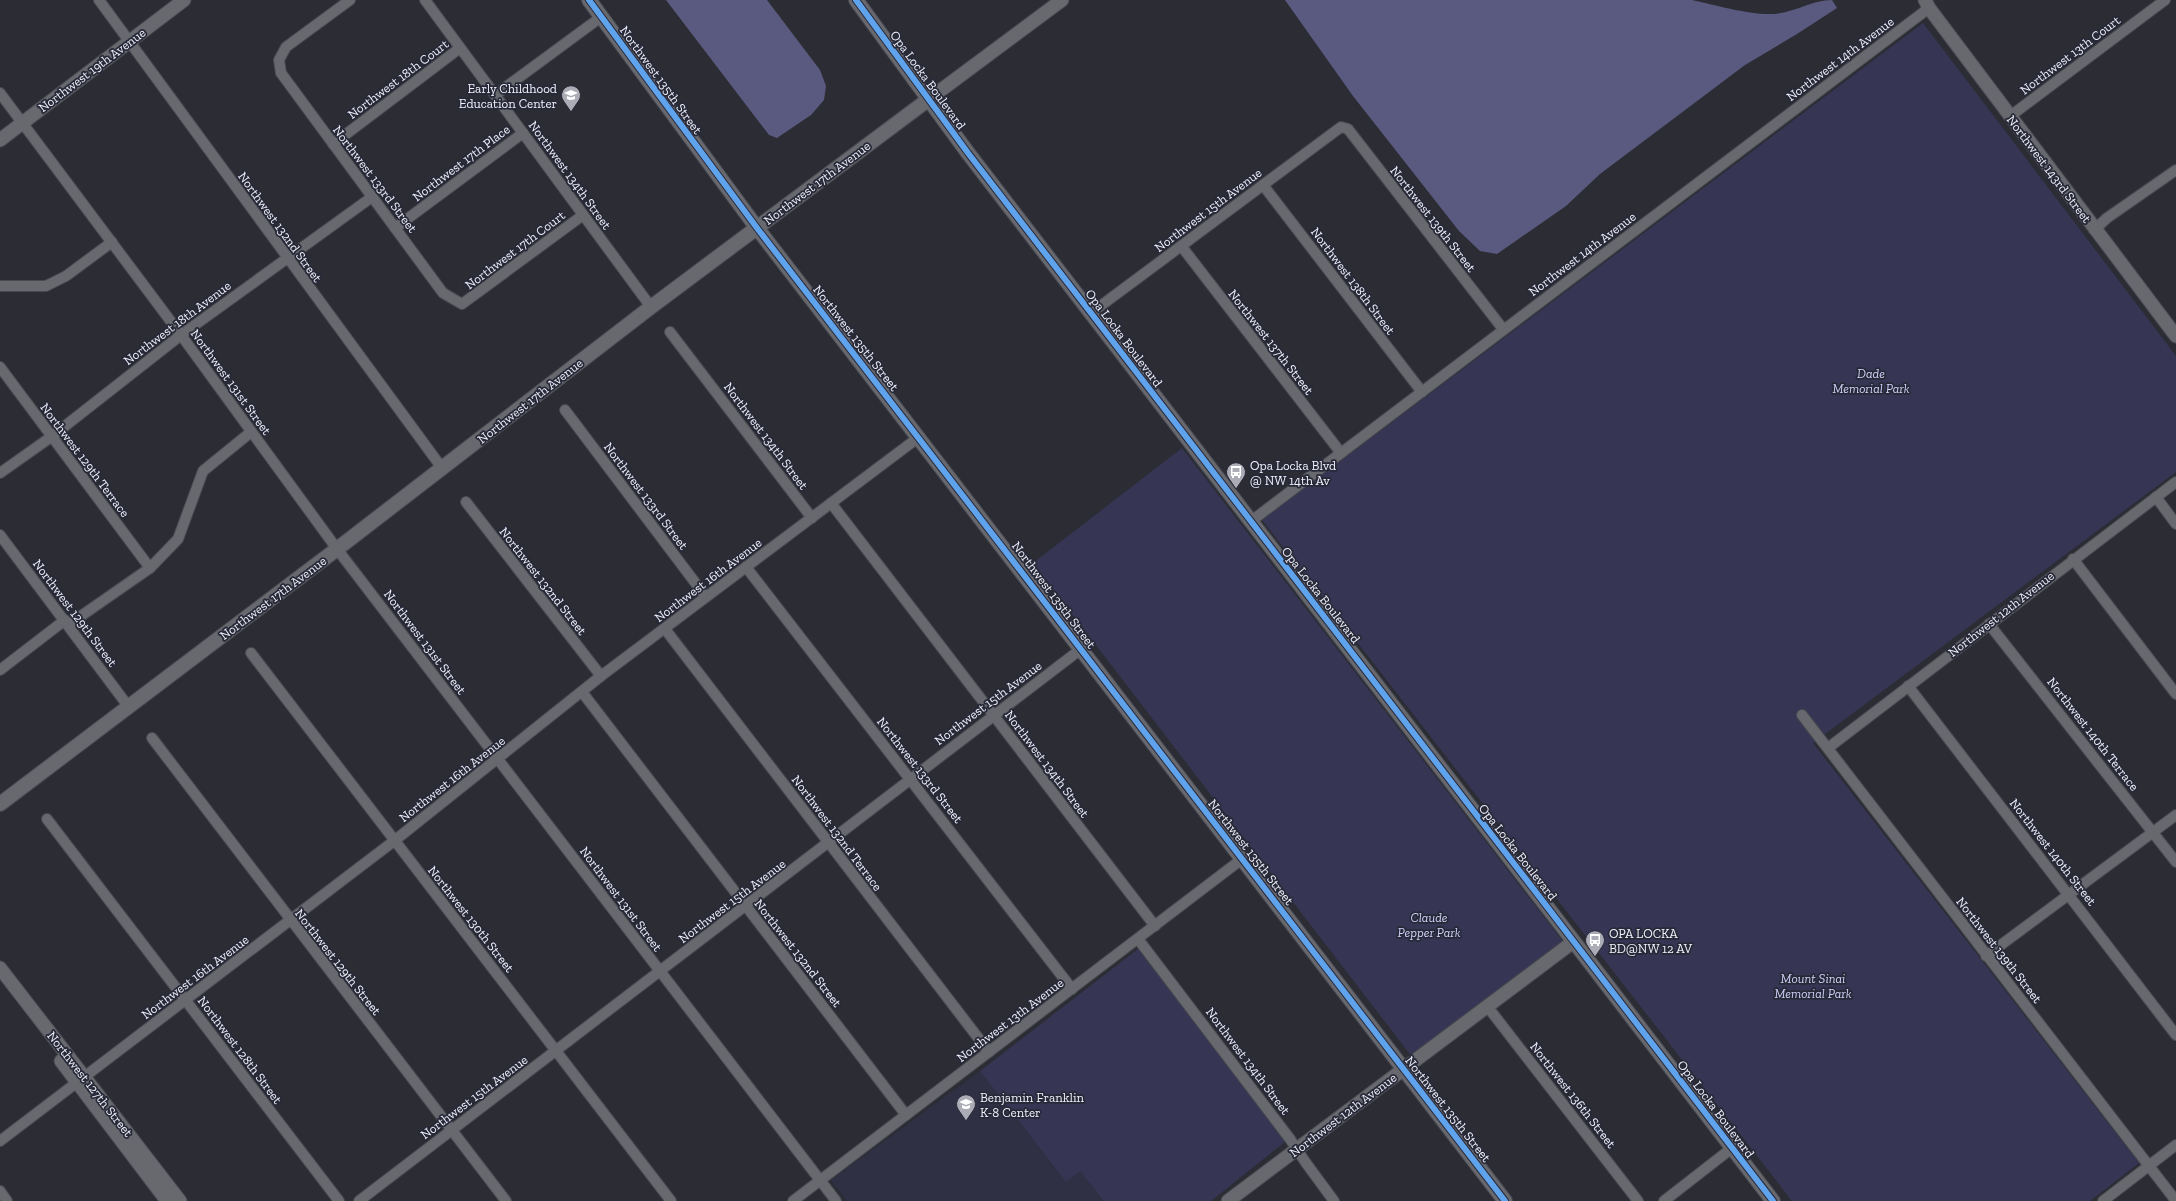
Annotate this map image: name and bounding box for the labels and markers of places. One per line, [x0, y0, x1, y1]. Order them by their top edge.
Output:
place label: Early Childhood Education Center [459, 81, 557, 111]
school or university icon: Early Childhood Education Center [560, 84, 582, 112]
place label: Opa Locka Blvd @ NW 14th Av [1250, 458, 1336, 488]
bus stop icon: Opa Locka Blvd @ NW 14th Av [1225, 461, 1247, 489]
place label: OPA LOCKA BD@NW 12 AV [1609, 926, 1693, 956]
bus stop icon: OPA LOCKA BD@NW 12 AV [1584, 929, 1606, 957]
place label: Benjamin Franklin K-8 Center [980, 1090, 1085, 1120]
school or university icon: Benjamin Franklin K-8 Center [955, 1093, 977, 1121]

